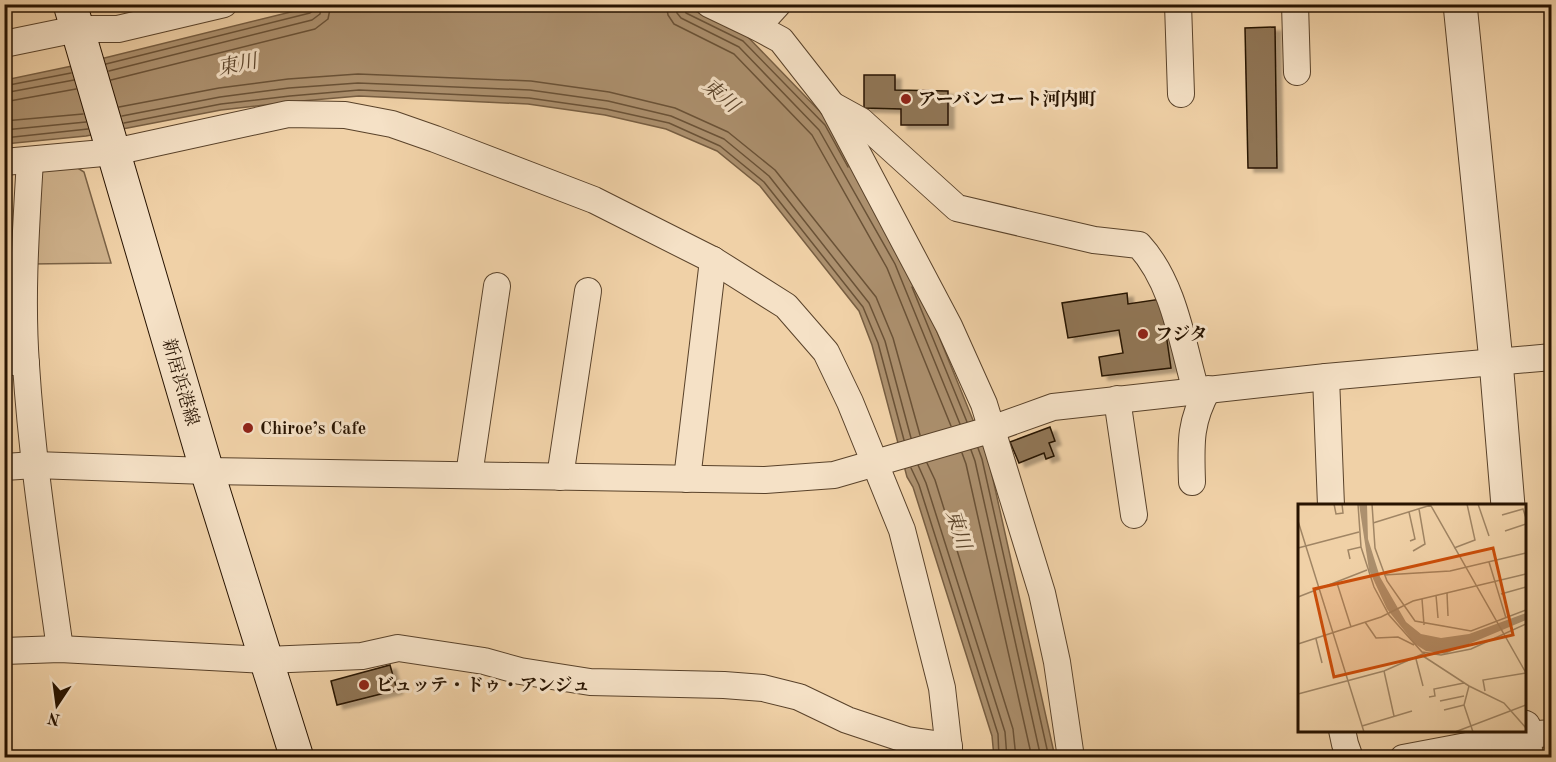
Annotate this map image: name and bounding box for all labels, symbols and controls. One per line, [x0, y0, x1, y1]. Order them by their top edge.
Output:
water label: 東川 [215, 50, 261, 80]
water label: 東川 [698, 74, 744, 118]
place label: アーバンコート河内町 [918, 89, 1097, 109]
marker: アーバンコート河内町 [899, 92, 913, 106]
place label: フジタ [1155, 325, 1208, 344]
marker: フジタ [1136, 327, 1150, 341]
street label: 新居浜港線 [159, 336, 203, 428]
place label: Chiroe’s Cafe [260, 420, 366, 438]
marker: Chiroe’s Cafe [241, 421, 255, 435]
inset map [1298, 504, 1526, 732]
water label: 東川 [941, 507, 975, 554]
north arrow [27, 675, 87, 735]
place label: ビュッテ・ドゥ・アンジュ [376, 676, 590, 695]
marker: ビュッテ・ドゥ・アンジュ [357, 678, 371, 692]
text: N [46, 708, 62, 727]

